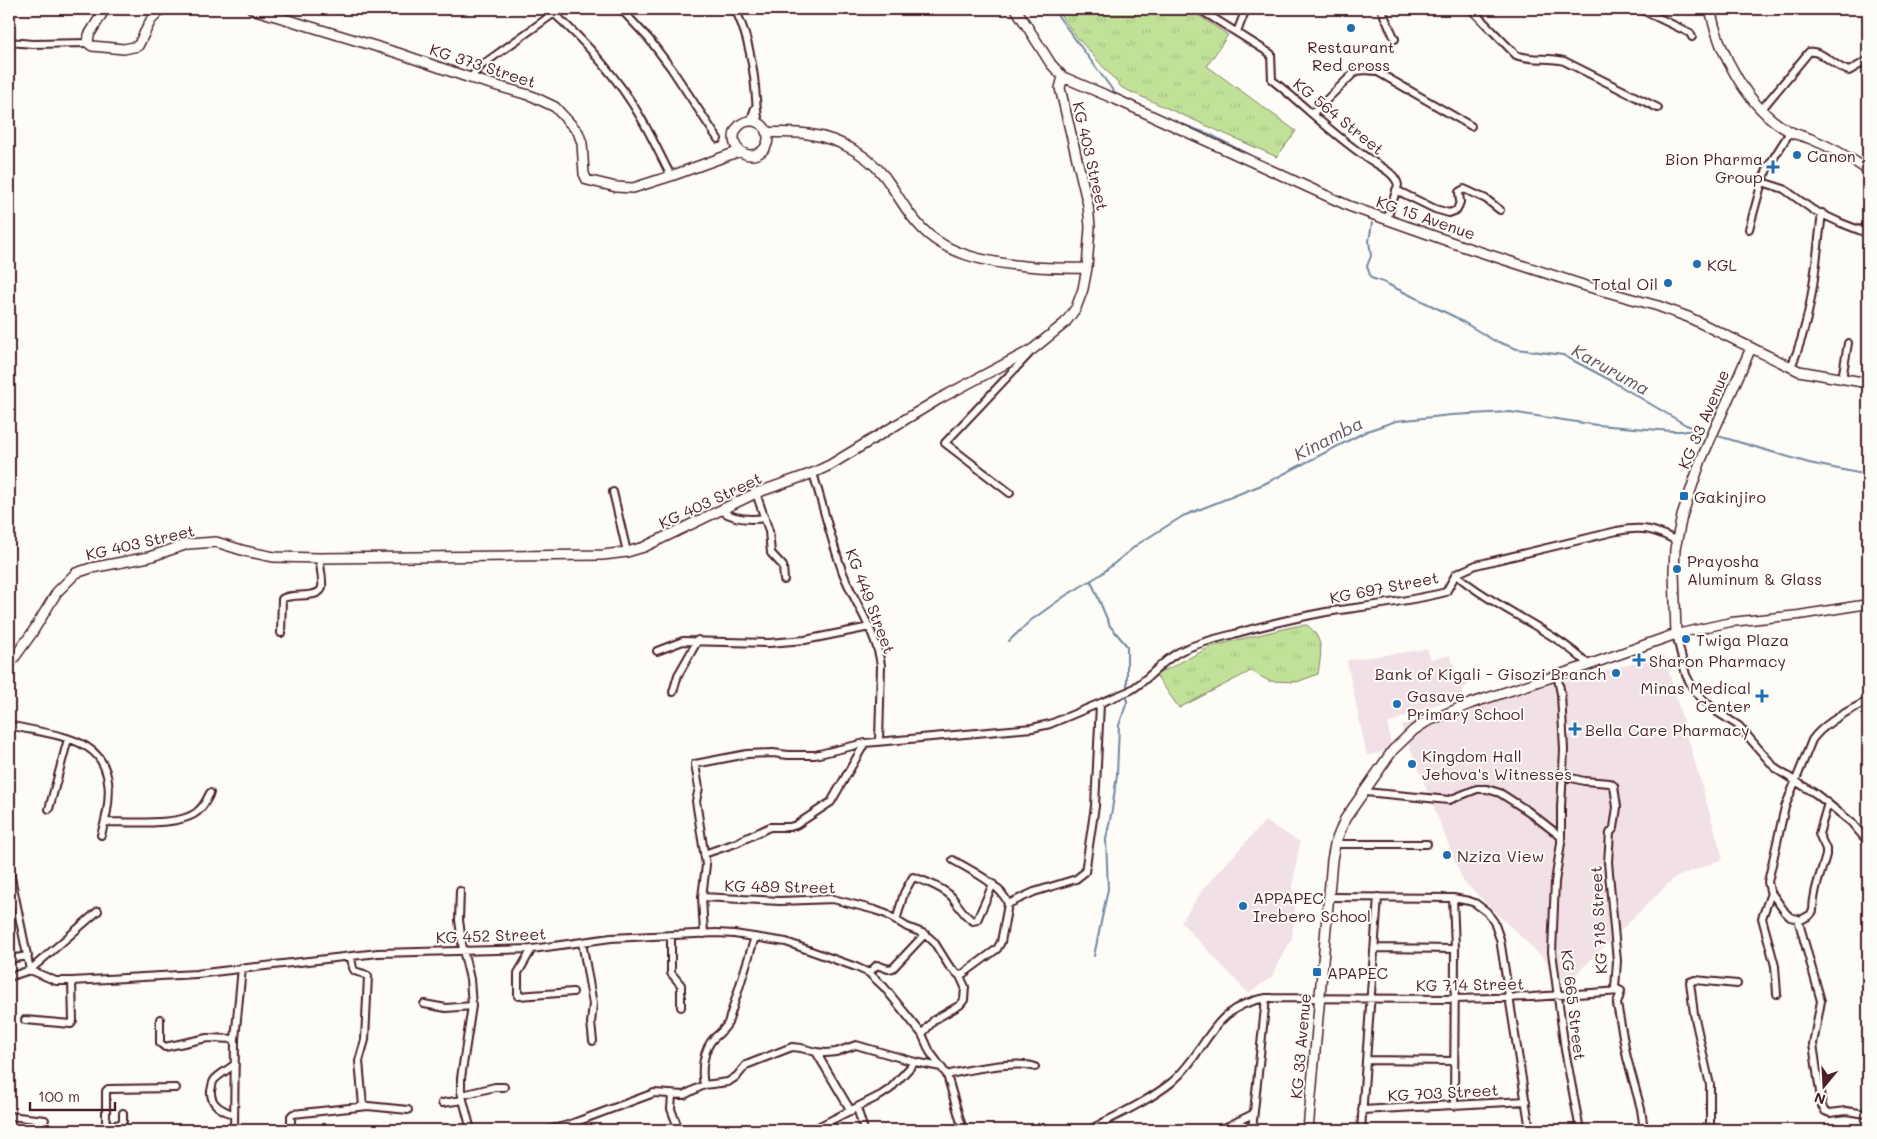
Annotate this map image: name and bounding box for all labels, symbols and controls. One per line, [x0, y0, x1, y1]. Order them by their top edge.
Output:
marker: Restaurant Red cross [1345, 22, 1357, 34]
place label: Restaurant Red cross [1307, 36, 1395, 75]
street label: KG 373 Street [427, 38, 539, 92]
street label: KG 564 Street [1289, 73, 1389, 159]
street label: KG 403 Street [1068, 99, 1114, 213]
place label: Canon [1807, 145, 1856, 166]
place label: Bion Pharma Group [1665, 148, 1763, 187]
marker: Canon [1791, 149, 1803, 161]
marker: Bion Pharma Group [1767, 161, 1779, 173]
street label: KG 15 Avenue [1374, 190, 1478, 244]
place label: KGL [1707, 254, 1738, 275]
marker: KGL [1691, 258, 1703, 270]
place label: Total Oil [1592, 273, 1658, 294]
marker: Total Oil [1662, 277, 1674, 289]
water label: Karuruma [1568, 338, 1654, 400]
street label: KG 33 Avenue [1673, 366, 1733, 472]
water label: Kinamba [1289, 410, 1367, 466]
street label: KG 403 Street [655, 467, 765, 533]
place label: Gakinjiro [1694, 486, 1766, 507]
marker: Gakinjiro [1678, 490, 1690, 502]
street label: KG 403 Street [83, 519, 197, 565]
street label: KG 449 Street [841, 545, 901, 657]
place label: Prayosha Aluminum & Glass [1687, 550, 1822, 589]
marker: Prayosha Aluminum & Glass [1671, 563, 1683, 575]
street label: KG 697 Street [1328, 566, 1440, 608]
place label: Twiga Plaza [1696, 629, 1789, 650]
marker: Twiga Plaza [1680, 633, 1692, 645]
place label: Sharon Pharmacy [1649, 650, 1786, 671]
marker: Sharon Pharmacy [1633, 654, 1645, 666]
place label: Bank of Kigali - Gisozi Branch [1375, 663, 1606, 684]
marker: Bank of Kigali - Gisozi Branch [1610, 667, 1622, 679]
place label: Minas Medical Center [1641, 677, 1751, 716]
place label: Gasave Primary School [1407, 685, 1524, 724]
marker: Minas Medical Center [1755, 689, 1769, 703]
marker: Gasave Primary School [1391, 698, 1403, 710]
place label: Bella Care Pharmacy [1585, 719, 1750, 740]
marker: Bella Care Pharmacy [1569, 723, 1581, 735]
place label: Kingdom Hall Jehova's Witnesses [1422, 745, 1572, 784]
marker: Kingdom Hall Jehova's Witnesses [1406, 758, 1418, 770]
place label: Nziza View [1457, 845, 1544, 866]
marker: Nziza View [1441, 849, 1453, 861]
street label: KG 718 Street [1585, 865, 1611, 975]
street label: KG 489 Street [724, 875, 836, 897]
place label: APPAPEC Irebero School [1253, 887, 1371, 926]
marker: APPAPEC Irebero School [1237, 900, 1249, 912]
street label: KG 452 Street [435, 923, 547, 947]
street label: KG 665 Street [1557, 948, 1591, 1062]
place label: APAPEC [1327, 962, 1388, 983]
marker: APAPEC [1311, 966, 1323, 978]
street label: KG 714 Street [1416, 973, 1524, 995]
street label: KG 33 Avenue [1285, 992, 1315, 1100]
north arrow [1800, 1062, 1850, 1112]
scale bar [30, 1079, 115, 1111]
street label: KG 703 Street [1387, 1079, 1499, 1105]
text: 100 m [38, 1086, 80, 1106]
text: N [1812, 1088, 1828, 1110]

